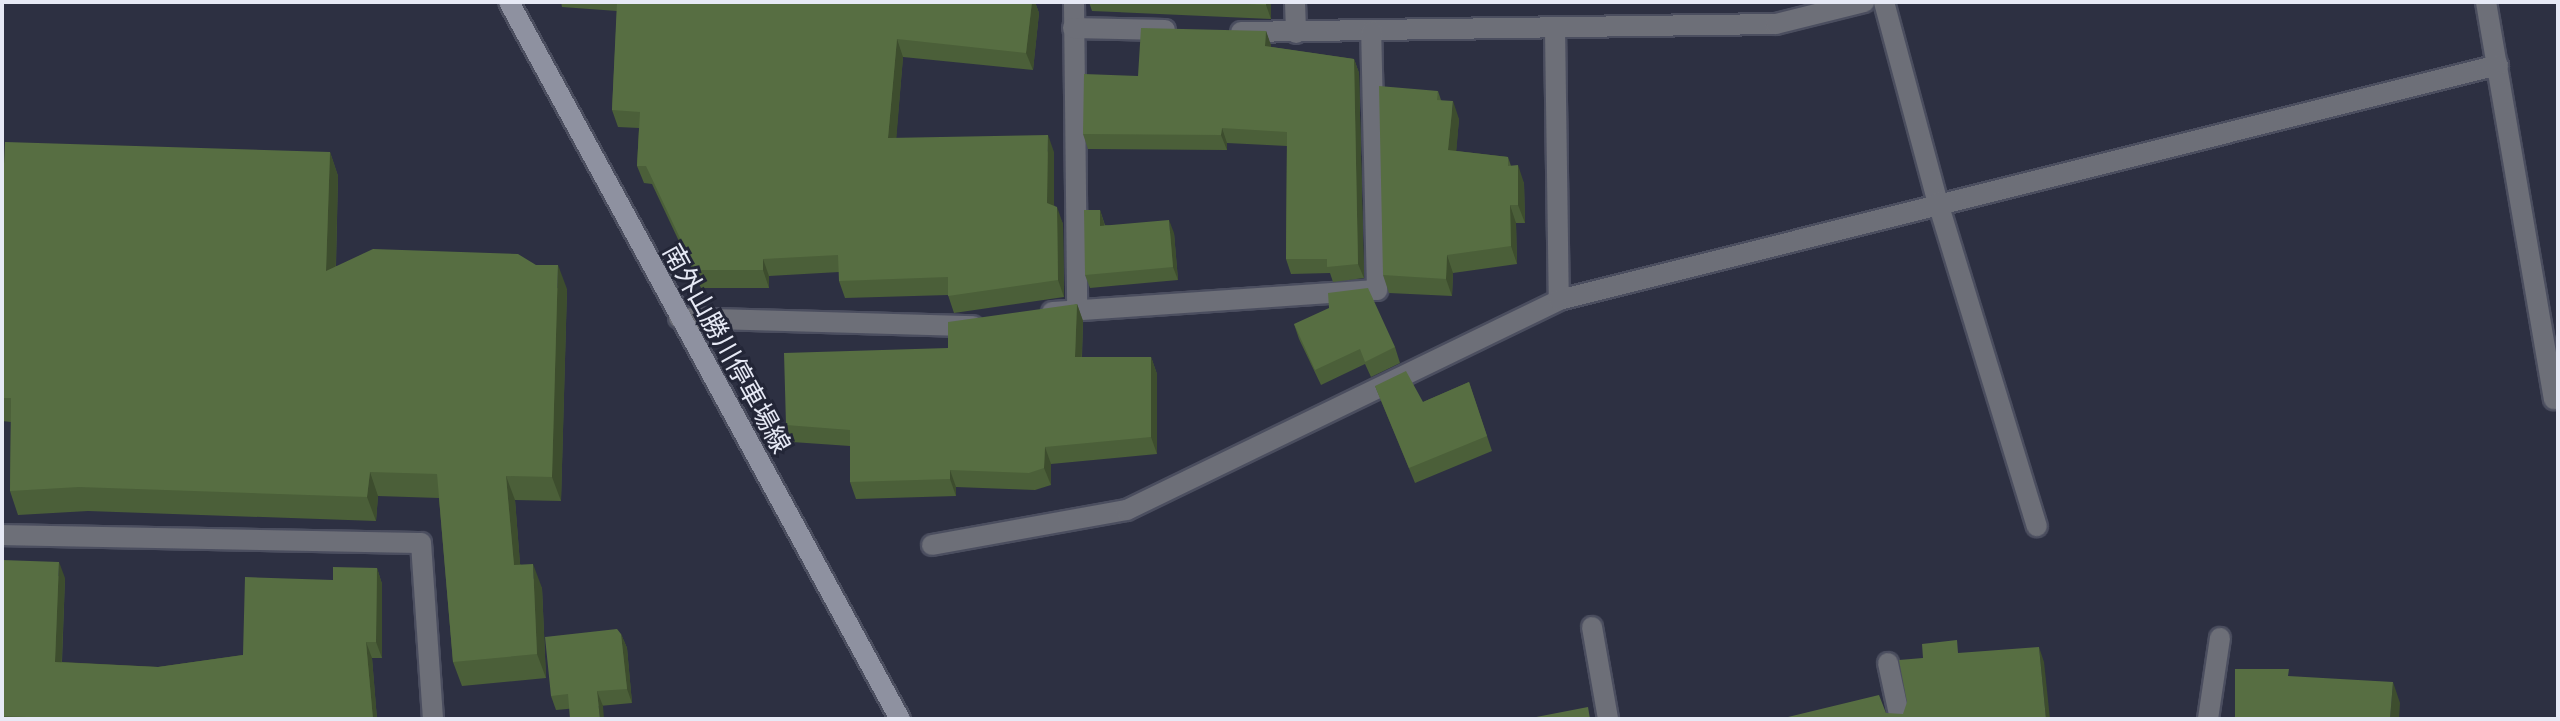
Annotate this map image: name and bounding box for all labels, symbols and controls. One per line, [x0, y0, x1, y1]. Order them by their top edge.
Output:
street label: 南外山勝川停車場線 [656, 239, 796, 459]

